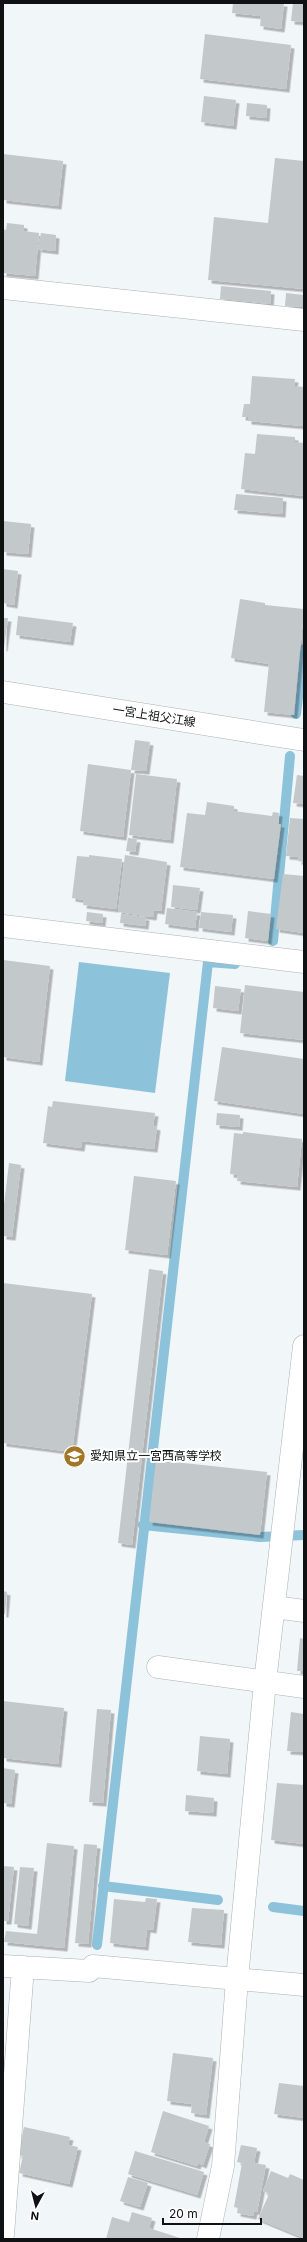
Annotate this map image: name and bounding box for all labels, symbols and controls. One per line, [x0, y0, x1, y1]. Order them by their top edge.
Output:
street label: 一宮上祖父江線 [111, 702, 197, 729]
school or university icon: 愛知県立一宮西高等学校 [62, 1443, 88, 1469]
place label: 愛知県立一宮西高等学校 [90, 1448, 222, 1463]
north arrow [16, 2186, 56, 2226]
scale bar [163, 2200, 261, 2226]
text: 20 m [169, 2206, 198, 2221]
text: N [30, 2208, 40, 2223]

